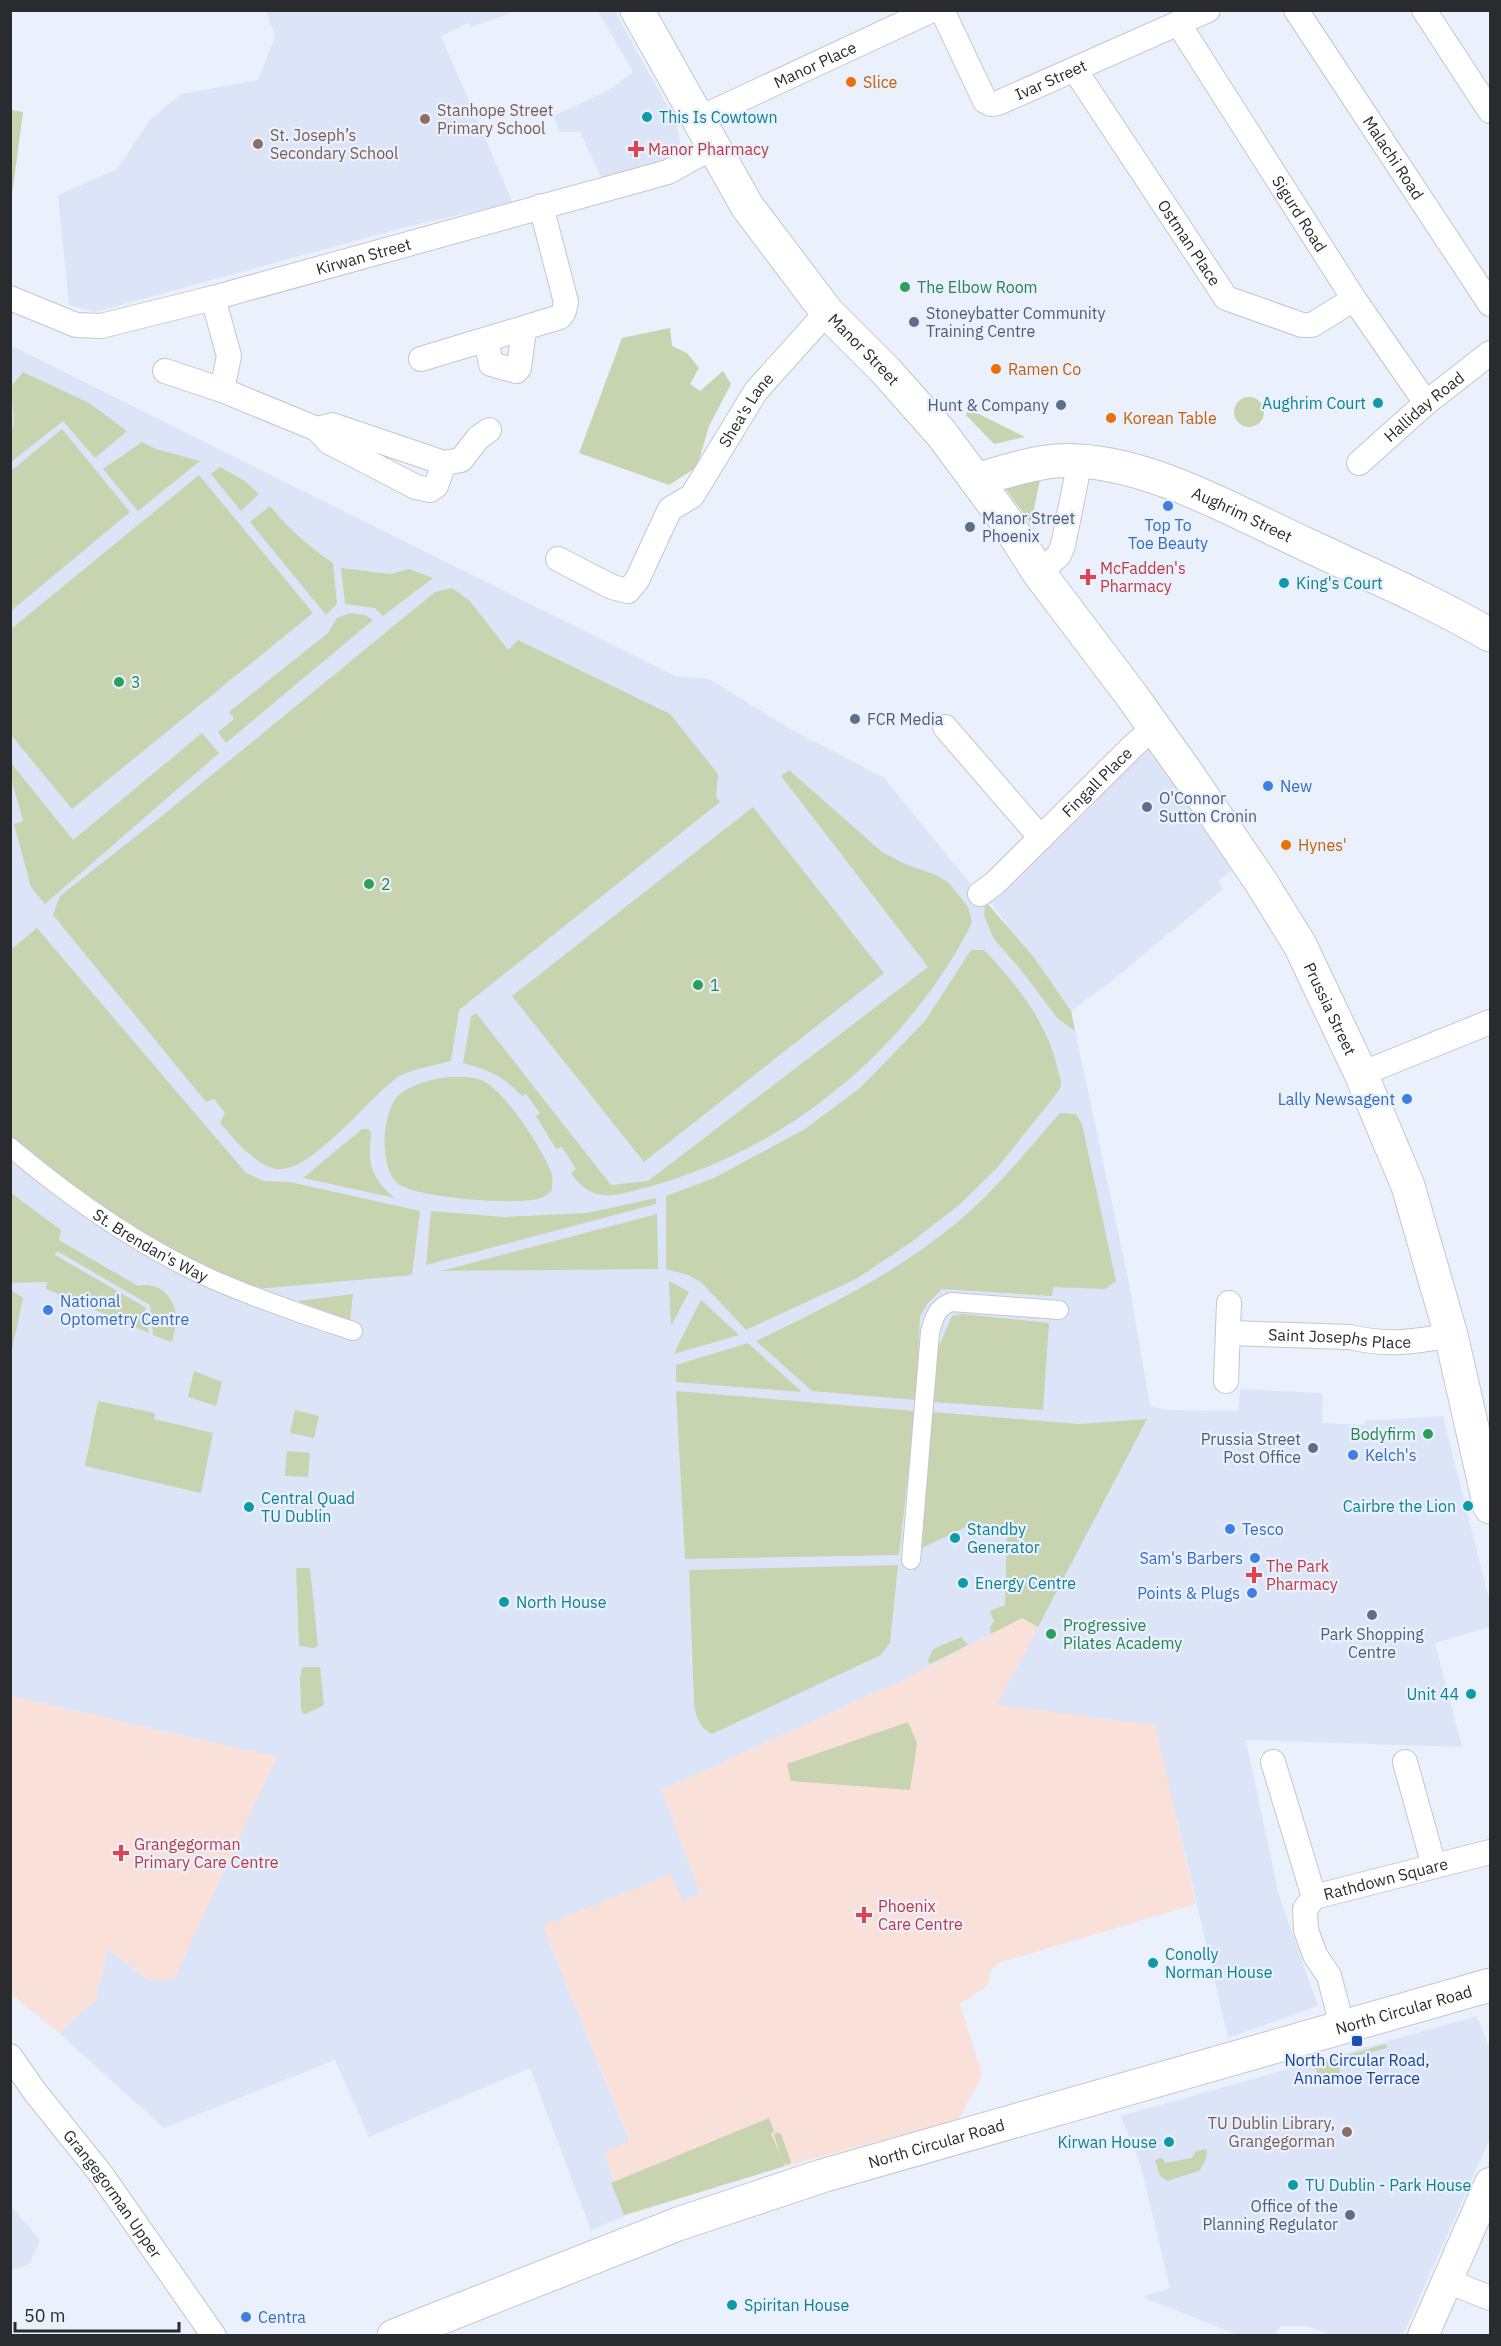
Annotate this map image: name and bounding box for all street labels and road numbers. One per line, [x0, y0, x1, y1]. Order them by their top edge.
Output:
street label: Manor Place [771, 37, 860, 92]
street label: Ivar Street [1012, 55, 1090, 104]
street label: Malachi Road [1359, 112, 1428, 203]
street label: Sigurd Road [1268, 172, 1331, 255]
street label: Ostman Place [1154, 196, 1225, 290]
street label: Kirwan Street [314, 234, 413, 279]
street label: Manor Street [824, 309, 904, 389]
street label: Halliday Road [1380, 367, 1468, 446]
street label: Shea's Lane [714, 368, 778, 451]
street label: Aughrim Street [1189, 482, 1296, 546]
street label: Fingall Place [1058, 743, 1136, 821]
street label: Prussia Street [1300, 959, 1361, 1058]
street label: St. Brendan's Way [89, 1204, 211, 1286]
street label: Saint Josephs Place [1268, 1324, 1412, 1352]
street label: Rathdown Square [1321, 1853, 1450, 1904]
street label: North Circular Road [1333, 1981, 1474, 2039]
street label: North Circular Road [866, 2114, 1007, 2172]
street label: Grangegorman Upper [59, 2125, 167, 2262]

